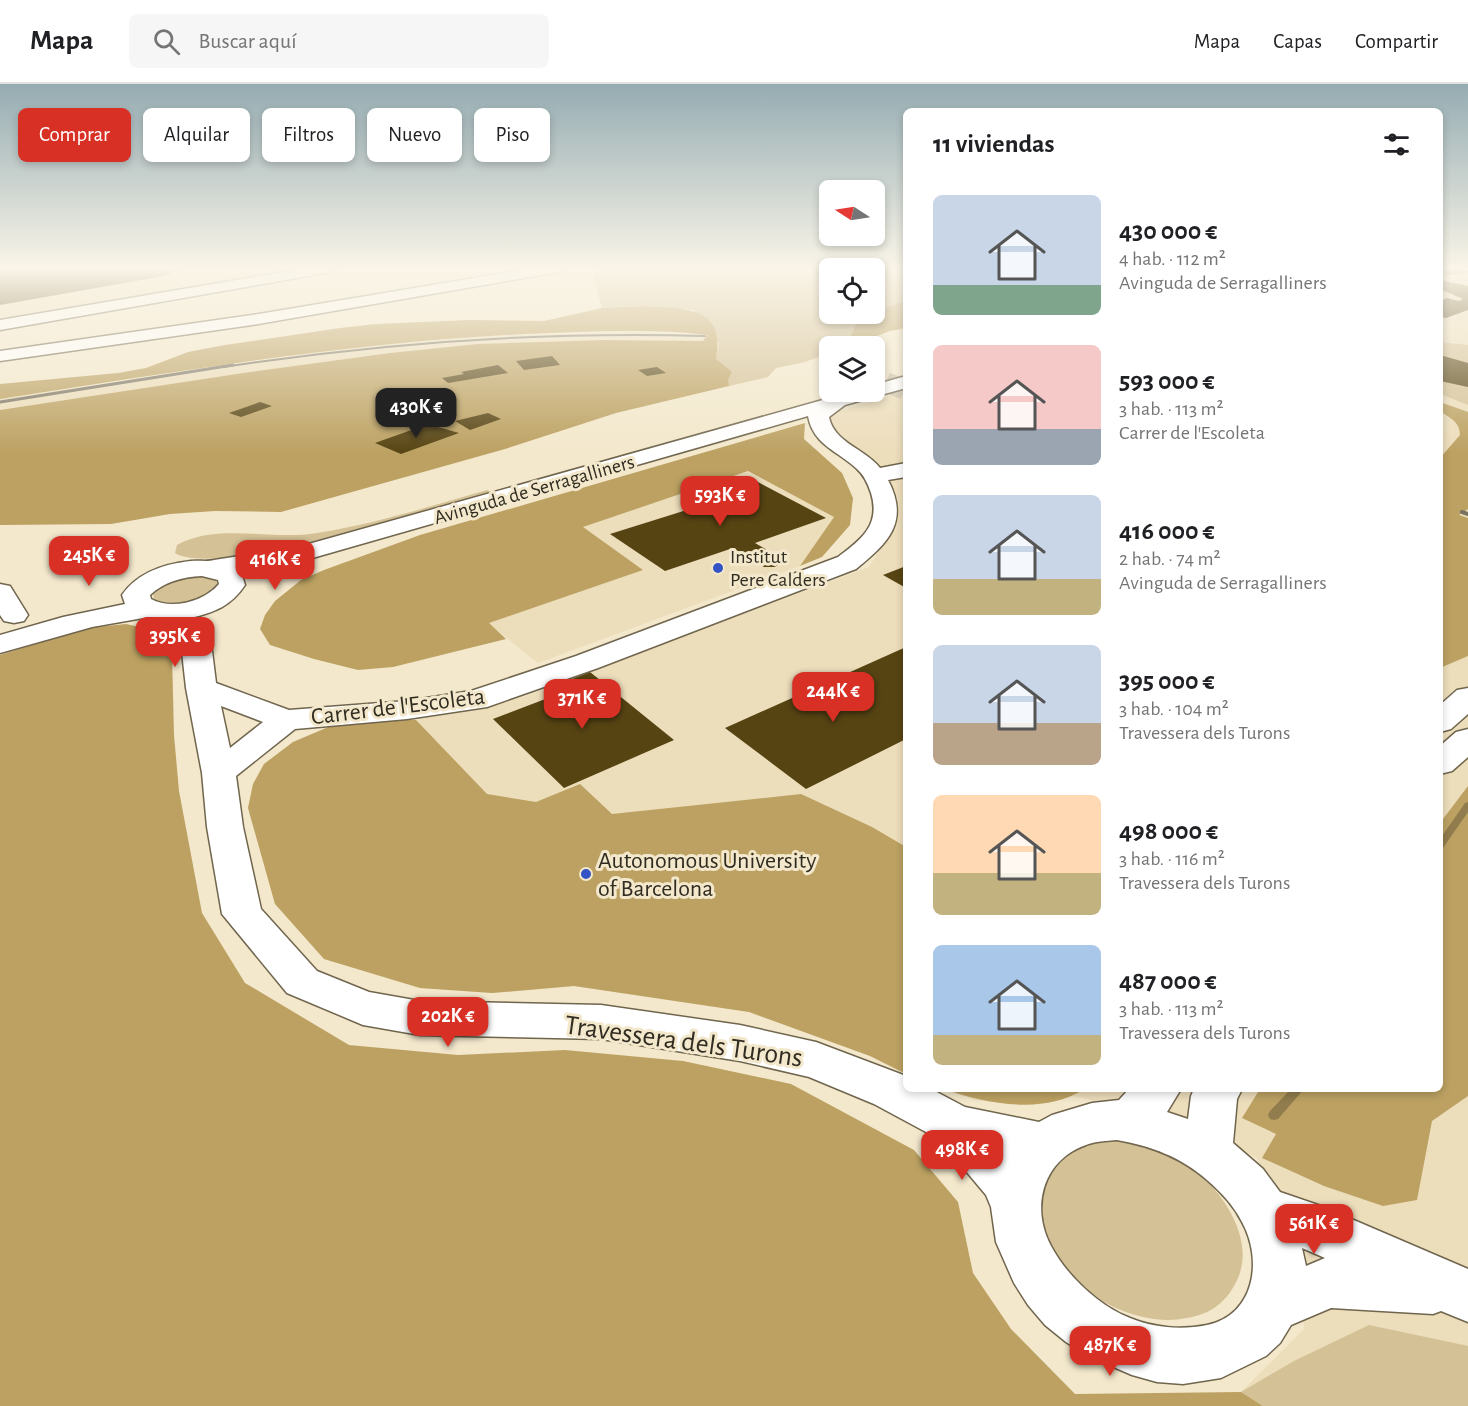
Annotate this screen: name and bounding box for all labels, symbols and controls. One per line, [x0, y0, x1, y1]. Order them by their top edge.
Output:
search box [129, 14, 549, 68]
icon: search [150, 25, 183, 58]
text: Mapa [30, 27, 93, 55]
text: Buscar aquí [198, 30, 297, 52]
text: Mapa [1194, 31, 1240, 52]
text: Capas [1273, 31, 1322, 52]
text: Compartir [1355, 31, 1438, 52]
chip: Comprar [18, 108, 131, 162]
chip: Alquilar [143, 108, 250, 162]
chip: Filtros [262, 108, 355, 162]
chip: Nuevo [367, 108, 462, 162]
chip: Piso [474, 108, 550, 162]
icon: filters [1380, 128, 1413, 161]
text: 11 viviendas [933, 131, 1055, 157]
north arrow [819, 180, 885, 246]
map controls [819, 180, 885, 402]
text: 430 000 € [1119, 218, 1217, 244]
icon: home [981, 219, 1053, 291]
text: 4 hab. · 112 m² [1119, 249, 1226, 269]
button: locate [819, 258, 885, 324]
text: Avinguda de Serragalliners [1119, 273, 1327, 293]
button: layers [819, 336, 885, 402]
text: 593 000 € [1119, 368, 1215, 394]
icon: home [981, 369, 1053, 441]
pin: 430K € [367, 388, 465, 439]
text: 430K € [389, 397, 443, 417]
text: 3 hab. · 113 m² [1119, 399, 1224, 419]
text: Carrer de l'Escoleta [1119, 423, 1265, 443]
street label: Avinguda de Serragalliners [432, 452, 637, 528]
pin: 593K € [671, 476, 769, 527]
text: 593K € [695, 485, 745, 505]
text: 416 000 € [1119, 518, 1215, 544]
icon: home [981, 519, 1053, 591]
pin: 245K € [40, 536, 138, 587]
pin: 416K € [226, 540, 324, 591]
text: 245K € [63, 545, 115, 565]
place label: Institut Pere Calders [730, 547, 826, 590]
text: 416K € [250, 549, 300, 569]
text: 2 hab. · 74 m² [1119, 549, 1220, 569]
marker: Institut Pere Calders [711, 561, 725, 575]
text: Avinguda de Serragalliners [1119, 573, 1327, 593]
pin: 395K € [126, 617, 224, 668]
text: 395K € [150, 626, 200, 646]
text: 395 000 € [1119, 668, 1215, 694]
icon: home [981, 669, 1053, 741]
pin: 244K € [784, 672, 882, 723]
pin: 371K € [533, 679, 631, 730]
text: 244K € [806, 681, 860, 701]
street label: Carrer de l'Escoleta [310, 684, 486, 730]
text: 371K € [558, 688, 606, 708]
text: 3 hab. · 104 m² [1119, 699, 1229, 719]
text: Travessera dels Turons [1119, 723, 1290, 743]
text: 498 000 € [1119, 818, 1218, 844]
icon: home [981, 819, 1053, 891]
place label: Autonomous University of Barcelona [598, 849, 816, 901]
text: 3 hab. · 116 m² [1119, 849, 1225, 869]
marker: Autonomous University of Barcelona [579, 867, 593, 881]
text: Travessera dels Turons [1119, 873, 1290, 893]
text: 487 000 € [1119, 968, 1217, 994]
icon: home [981, 969, 1053, 1041]
pin: 202K € [399, 997, 497, 1048]
text: 3 hab. · 113 m² [1119, 999, 1224, 1019]
text: 202K € [421, 1006, 475, 1026]
street label: Travessera dels Turons [563, 1011, 804, 1073]
text: Travessera dels Turons [1119, 1023, 1290, 1043]
pin: 498K € [913, 1130, 1011, 1181]
text: 498K € [935, 1139, 989, 1159]
pin: 561K € [1265, 1204, 1363, 1255]
text: 561K € [1289, 1213, 1339, 1233]
pin: 487K € [1061, 1326, 1159, 1377]
text: 487K € [1084, 1335, 1136, 1355]

